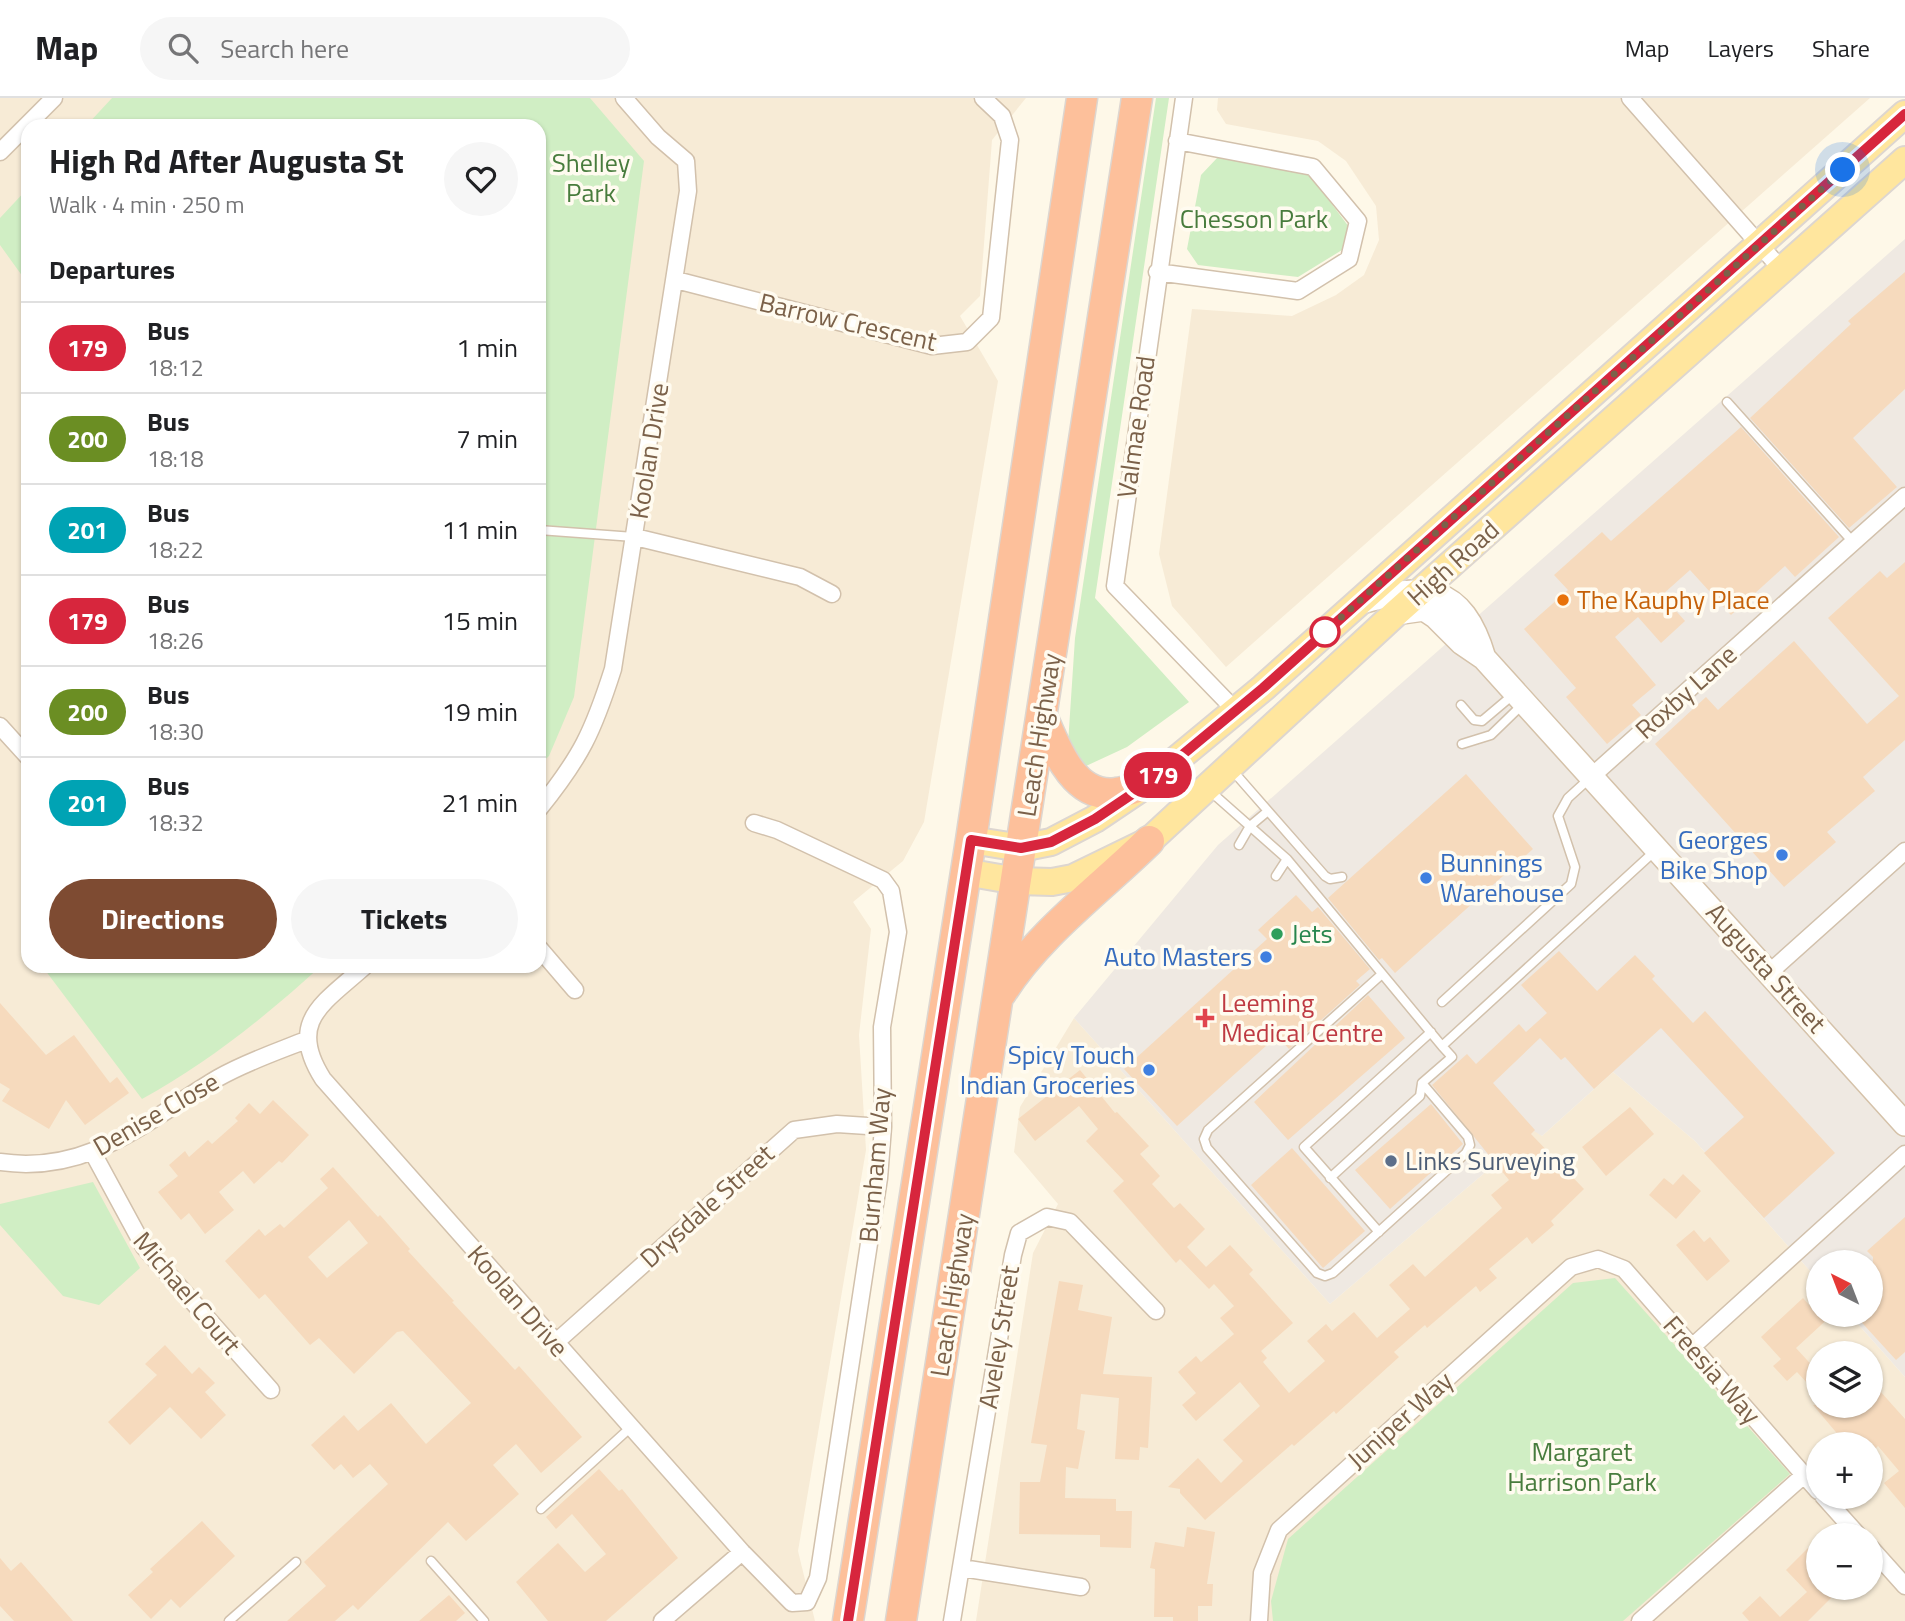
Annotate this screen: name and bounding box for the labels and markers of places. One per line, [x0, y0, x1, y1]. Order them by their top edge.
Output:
place label: The Kauphy Place [1577, 580, 1770, 619]
marker: The Kauphy Place [1555, 592, 1571, 608]
unlabelled marker [1310, 617, 1340, 647]
place label: Georges Bike Shop [1660, 820, 1768, 889]
place label: Bunnings Warehouse [1440, 843, 1564, 912]
marker: Georges Bike Shop [1774, 847, 1790, 863]
marker: Bunnings Warehouse [1418, 870, 1434, 886]
place label: Jets [1291, 914, 1333, 953]
marker: Jets [1269, 926, 1285, 942]
place label: Auto Masters [1104, 937, 1252, 976]
marker: Auto Masters [1258, 949, 1274, 965]
place label: Leeming Medical Centre [1221, 983, 1383, 1052]
marker: Leeming Medical Centre [1195, 1008, 1215, 1028]
place label: Spicy Touch Indian Groceries [960, 1035, 1135, 1104]
marker: Spicy Touch Indian Groceries [1141, 1062, 1157, 1078]
place label: Links Surveying [1405, 1141, 1575, 1180]
marker: Links Surveying [1383, 1153, 1399, 1169]

